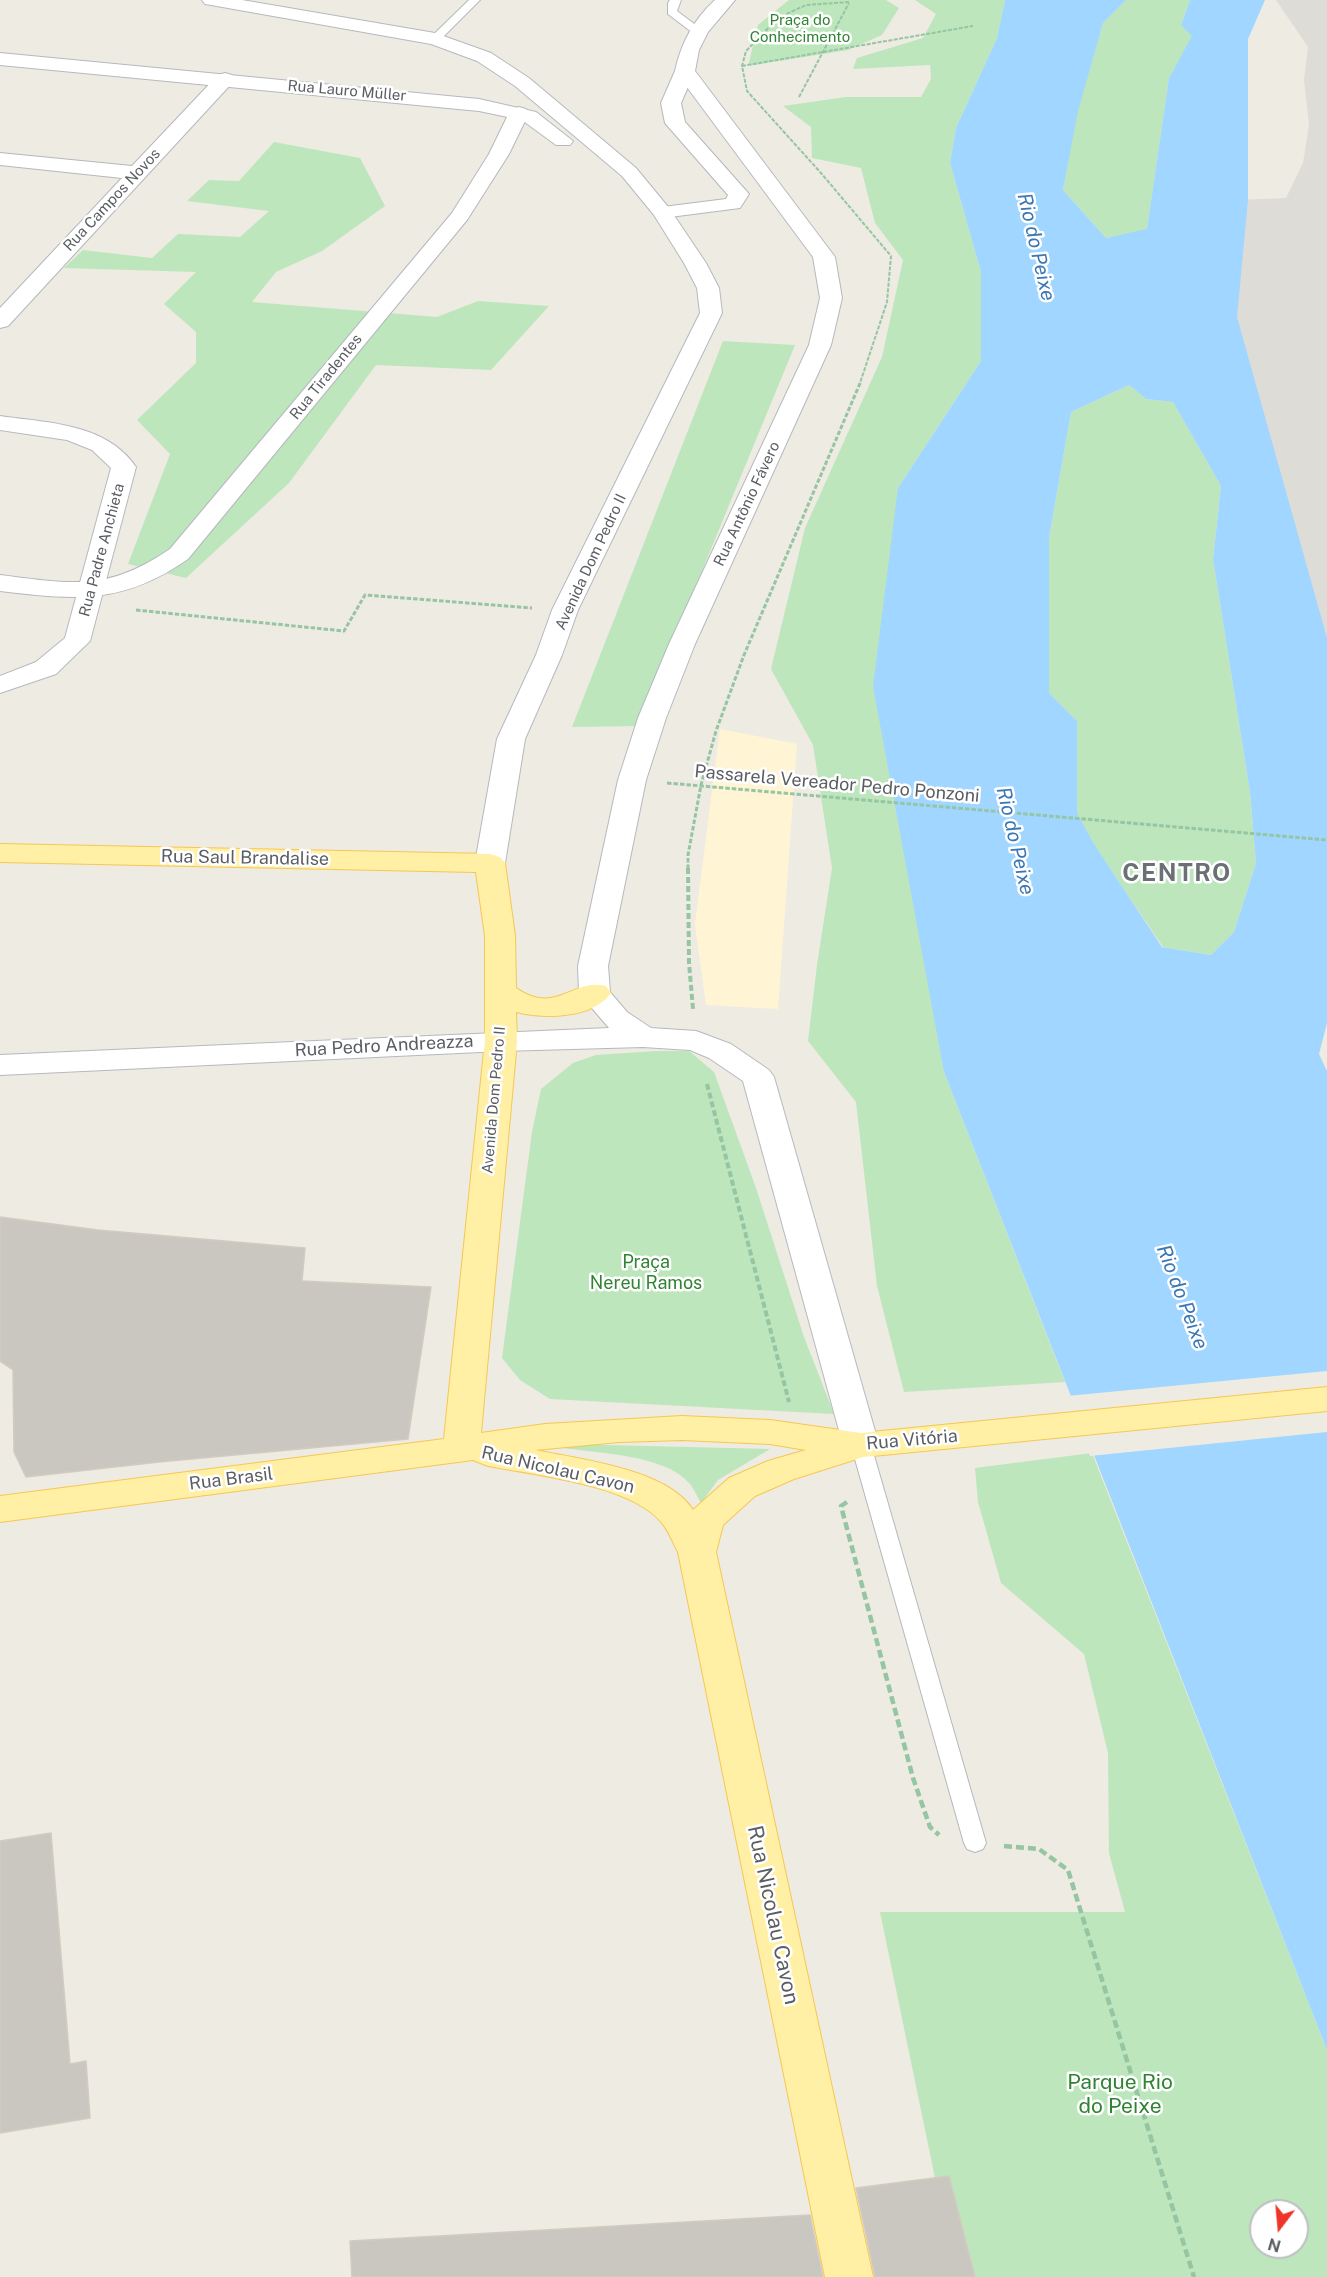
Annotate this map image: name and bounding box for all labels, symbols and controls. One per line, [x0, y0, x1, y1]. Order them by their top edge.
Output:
park label: Praça do Conhecimento [750, 11, 850, 46]
street label: Rua Lauro Müller [287, 77, 407, 105]
street label: Rua Campos Novos [60, 145, 164, 255]
water label: Rio do Peixe [1012, 191, 1060, 303]
street label: Rua Tiradentes [286, 331, 366, 423]
street label: Rua Antônio Fávero [710, 439, 784, 569]
street label: Rua Padre Anchieta [76, 481, 128, 619]
street label: Avenida Dom Pedro II [552, 491, 630, 633]
street label: Passarela Vereador Pedro Ponzoni [694, 761, 980, 807]
water label: Rio do Peixe [991, 785, 1039, 897]
street label: Rua Saul Brandalise [161, 846, 329, 870]
district label: CENTRO [1122, 860, 1232, 888]
street label: Avenida Dom Pedro II [479, 1026, 509, 1174]
street label: Rua Pedro Andreazza [294, 1031, 474, 1061]
water label: Rio do Peixe [1151, 1241, 1213, 1353]
park label: Praça Nereu Ramos [590, 1251, 702, 1294]
street label: Rua Vitória [865, 1425, 959, 1455]
street label: Rua Nicolau Cavon [479, 1442, 637, 1498]
street label: Rua Brasil [188, 1463, 274, 1495]
street label: Rua Nicolau Cavon [742, 1823, 804, 2007]
park label: Parque Rio do Peixe [1067, 2070, 1173, 2120]
north arrow [1249, 2199, 1309, 2259]
text: N [1266, 2234, 1283, 2256]

